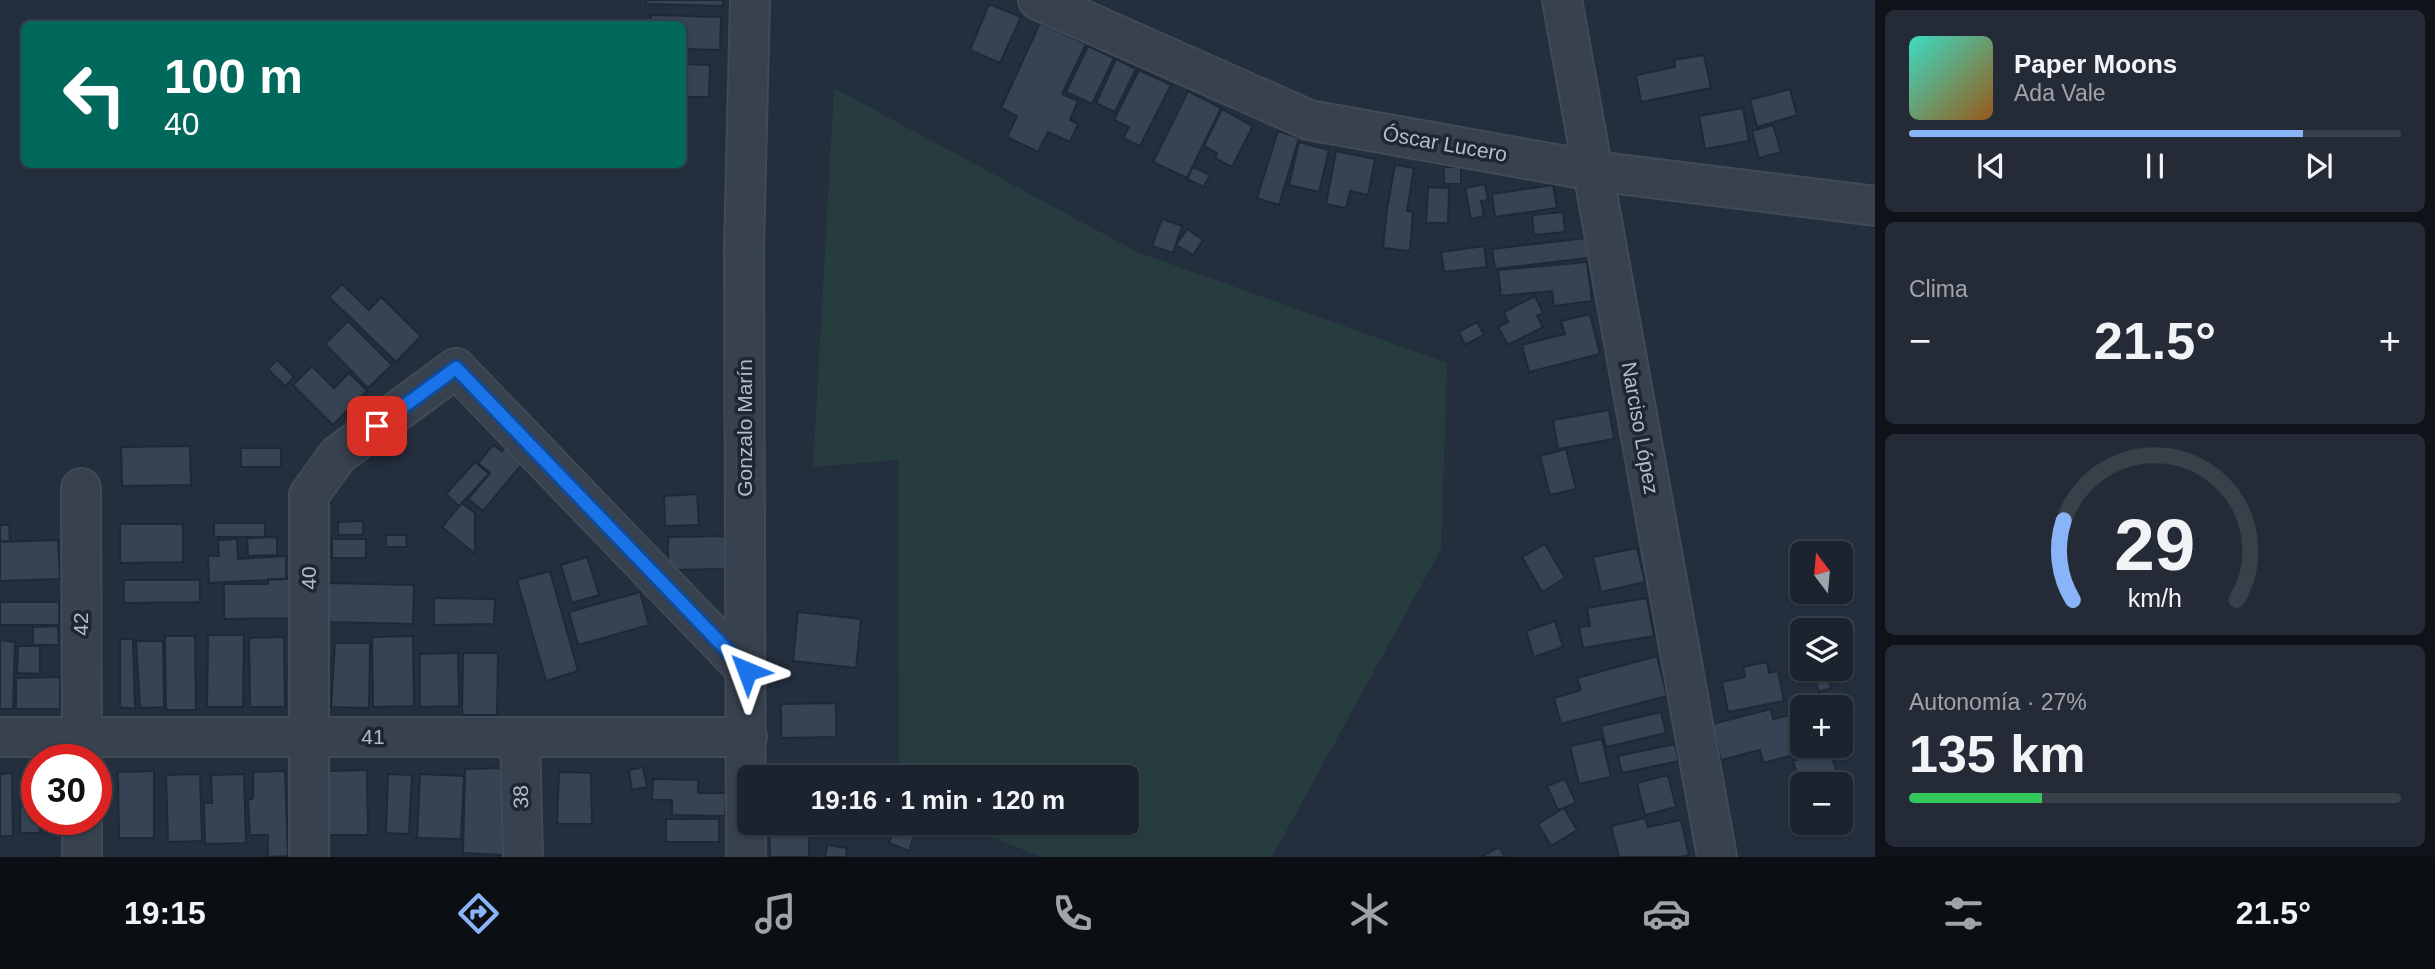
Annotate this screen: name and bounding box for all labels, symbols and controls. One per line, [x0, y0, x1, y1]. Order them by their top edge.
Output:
icon: left [49, 49, 140, 140]
text: 100 m [164, 49, 303, 103]
text: Paper Moons [2014, 49, 2177, 79]
text: Ada Vale [2014, 80, 2106, 106]
text: 40 [164, 106, 200, 142]
street label: Óscar Lucero [1381, 121, 1509, 166]
icon: previous [1972, 147, 2010, 185]
icon: pause [2136, 147, 2174, 185]
icon: next [2300, 147, 2338, 185]
text: Clima [1909, 276, 1968, 302]
text: 21.5° [2094, 312, 2216, 370]
text: − [1909, 320, 1931, 362]
text: + [2379, 320, 2401, 362]
street label: Gonzalo Marín [733, 359, 756, 497]
street label: Narciso López [1618, 360, 1663, 496]
pin [347, 396, 407, 456]
icon: arrive [358, 407, 396, 445]
text: 29 [2115, 505, 2195, 586]
north arrow [1790, 541, 1853, 604]
map controls [1790, 541, 1853, 835]
street label: 40 [297, 566, 320, 590]
text: km/h [2128, 584, 2182, 612]
street label: 42 [69, 612, 92, 636]
button: layers [1790, 618, 1853, 681]
position arrow [710, 634, 784, 708]
text: Autonomía · 27% [1909, 689, 2087, 715]
button: + [1790, 695, 1853, 758]
street label: 41 [361, 725, 385, 748]
text: 135 km [1909, 725, 2085, 783]
speed limit sign: 30 [21, 744, 112, 835]
button: − [1790, 772, 1853, 835]
street label: 38 [509, 785, 532, 809]
text: 19:16 · 1 min · 120 m [811, 785, 1065, 815]
icon: directions [454, 889, 503, 938]
icon: music [751, 889, 800, 938]
icon: phone [1048, 889, 1097, 938]
icon: climate [1345, 889, 1394, 938]
icon: car [1642, 889, 1691, 938]
icon: filters [1939, 889, 1988, 938]
text: 19:15 [124, 895, 206, 931]
text: 21.5° [2236, 895, 2311, 931]

